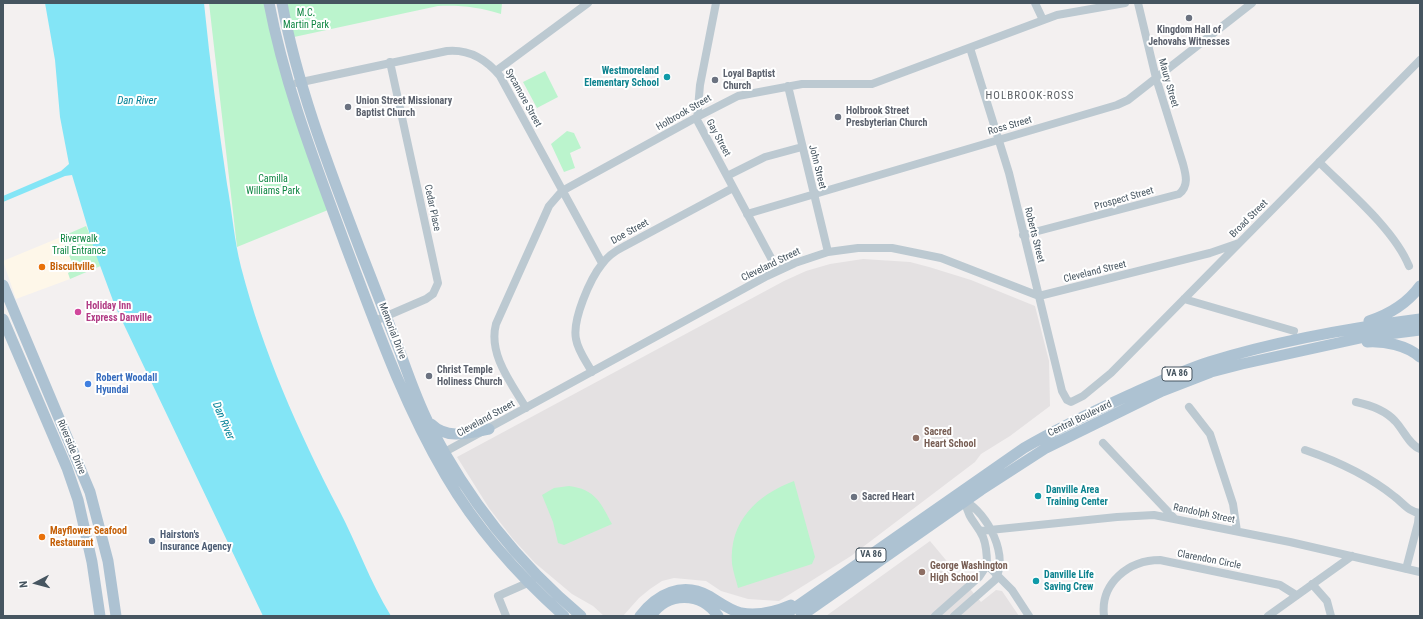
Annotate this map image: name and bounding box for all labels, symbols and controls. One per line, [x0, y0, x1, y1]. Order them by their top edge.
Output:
park label: M.C. Martin Park [283, 7, 329, 30]
marker: Kingdom Hall of Jehovahs Witnesses [1184, 13, 1194, 23]
place label: Kingdom Hall of Jehovahs Witnesses [1148, 24, 1230, 48]
street label: Maury Street [1155, 57, 1181, 109]
place label: Westmoreland Elementary School [584, 65, 659, 88]
street label: Sycamore Street [502, 67, 544, 129]
place label: Loyal Baptist Church [723, 68, 775, 92]
marker: Westmoreland Elementary School [662, 72, 672, 82]
marker: Loyal Baptist Church [710, 75, 720, 85]
district label: HOLBROOK-ROSS [986, 89, 1074, 103]
street label: Holbrook Street [654, 92, 714, 134]
water label: Dan River [117, 94, 157, 108]
place label: Union Street Missionary Baptist Church [356, 95, 452, 118]
marker: Union Street Missionary Baptist Church [343, 102, 353, 112]
place label: Holbrook Street Presbyterian Church [846, 105, 927, 128]
marker: Holbrook Street Presbyterian Church [833, 112, 843, 122]
street label: Ross Street [987, 114, 1033, 138]
street label: Gay Street [703, 117, 733, 159]
street label: John Street [806, 144, 828, 190]
park label: Camilla Williams Park [246, 173, 300, 196]
street label: Cedar Place [421, 184, 443, 232]
street label: Prospect Street [1093, 185, 1155, 213]
street label: Broad Street [1227, 197, 1271, 241]
street label: Roberts Street [1021, 206, 1047, 264]
street label: Doe Street [609, 217, 651, 247]
park label: Riverwalk Trail Entrance [52, 233, 106, 256]
street label: Cleveland Street [740, 246, 802, 284]
street label: Cleveland Street [1062, 258, 1128, 286]
place label: Biscuitville [50, 261, 95, 273]
marker: Biscuitville [37, 262, 47, 272]
place label: Holiday Inn Express Danville [86, 300, 152, 324]
street label: Memorial Drive [376, 301, 408, 361]
marker: Holiday Inn Express Danville [73, 307, 83, 317]
place label: Christ Temple Holiness Church [437, 364, 503, 388]
road number: VA 86 [1162, 367, 1192, 381]
marker: Christ Temple Holiness Church [424, 371, 434, 381]
place label: Robert Woodall Hyundai [96, 372, 157, 396]
marker: Robert Woodall Hyundai [83, 379, 93, 389]
street label: Cleveland Street [455, 398, 517, 440]
street label: Central Boulevard [1046, 398, 1114, 440]
water label: Dan River [209, 400, 237, 442]
street label: Riverside Drive [54, 418, 88, 476]
place label: Sacred Heart School [924, 426, 976, 450]
marker: Sacred Heart School [911, 433, 921, 443]
place label: Danville Area Training Center [1046, 484, 1108, 508]
place label: Sacred Heart [862, 491, 914, 503]
marker: Danville Area Training Center [1033, 491, 1043, 501]
marker: Sacred Heart [849, 492, 859, 502]
street label: Randolph Street [1172, 502, 1236, 526]
place label: Mayflower Seafood Restaurant [50, 525, 127, 548]
place label: Hairston's Insurance Agency [160, 529, 231, 552]
marker: Mayflower Seafood Restaurant [37, 532, 47, 542]
marker: Hairston's Insurance Agency [147, 536, 157, 546]
road number: VA 86 [856, 548, 886, 562]
street label: Clarendon Circle [1176, 548, 1242, 572]
place label: George Washington High School [930, 560, 1008, 584]
north arrow [16, 563, 56, 603]
marker: George Washington High School [917, 567, 927, 577]
place label: Danville Life Saving Crew [1044, 569, 1094, 592]
marker: Danville Life Saving Crew [1031, 576, 1041, 586]
text: N [17, 580, 30, 588]

